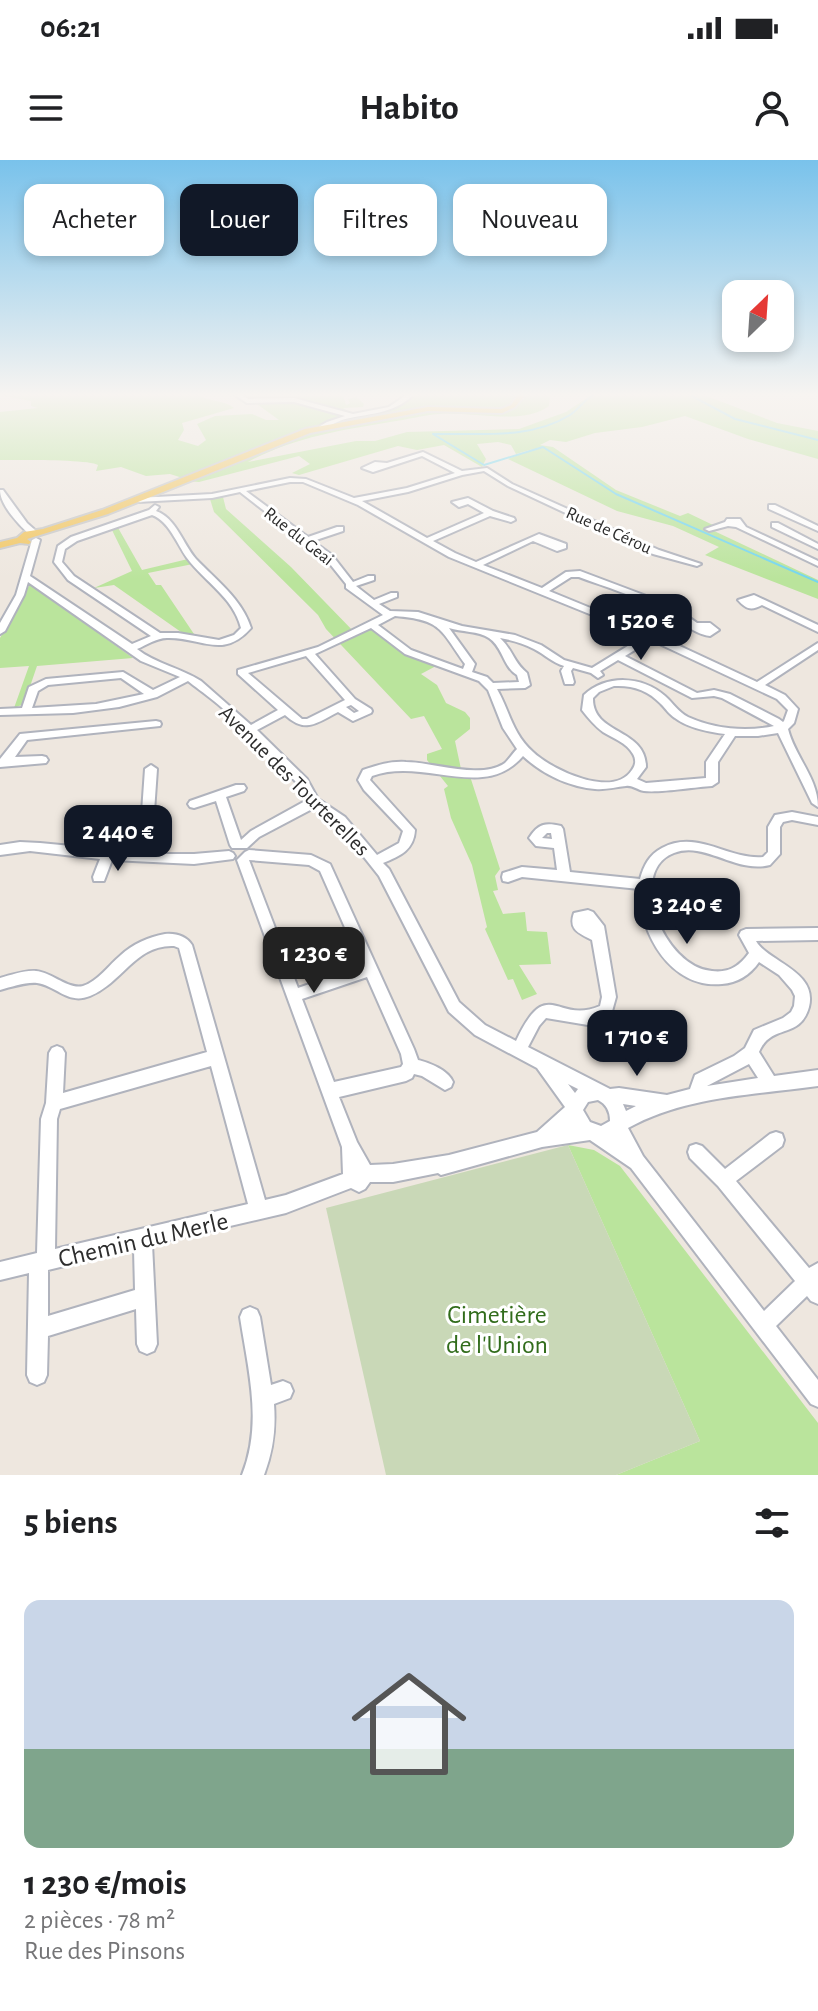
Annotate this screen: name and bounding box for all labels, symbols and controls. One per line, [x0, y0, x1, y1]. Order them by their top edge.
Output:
text: 06:21 [40, 13, 102, 43]
icon: menu [24, 86, 68, 130]
icon: person [750, 86, 794, 130]
text: Habito [359, 90, 459, 126]
chip: Acheter [24, 184, 164, 256]
chip: Louer [180, 184, 298, 256]
chip: Filtres [314, 184, 437, 256]
chip: Nouveau [453, 184, 607, 256]
north arrow [722, 280, 794, 352]
map controls [722, 280, 794, 352]
street label: Rue du Geai [260, 504, 337, 569]
street label: Rue de Cérou [563, 504, 654, 558]
pin: 1 520 € [567, 594, 715, 662]
text: 1 520 € [608, 607, 674, 633]
street label: Avenue des Tourterelles [215, 701, 374, 860]
pin: 2 440 € [44, 805, 192, 873]
text: 2 440 € [82, 818, 154, 844]
pin: 3 240 € [613, 878, 761, 946]
text: 3 240 € [652, 891, 722, 917]
pin: 1 230 € [240, 927, 388, 995]
text: 1 230 € [281, 940, 347, 966]
pin: 1 710 € [563, 1010, 711, 1078]
text: 1 710 € [605, 1023, 669, 1049]
street label: Chemin du Merle [56, 1208, 231, 1272]
park label: Cimetière de l'Union [446, 1302, 548, 1358]
icon: filters [750, 1501, 794, 1545]
text: 5 biens [24, 1506, 118, 1540]
icon: home [337, 1652, 481, 1796]
text: 1 230 €/mois [24, 1867, 187, 1901]
text: 2 pièces · 78 m² [24, 1907, 175, 1933]
text: Rue des Pinsons [24, 1938, 185, 1964]

